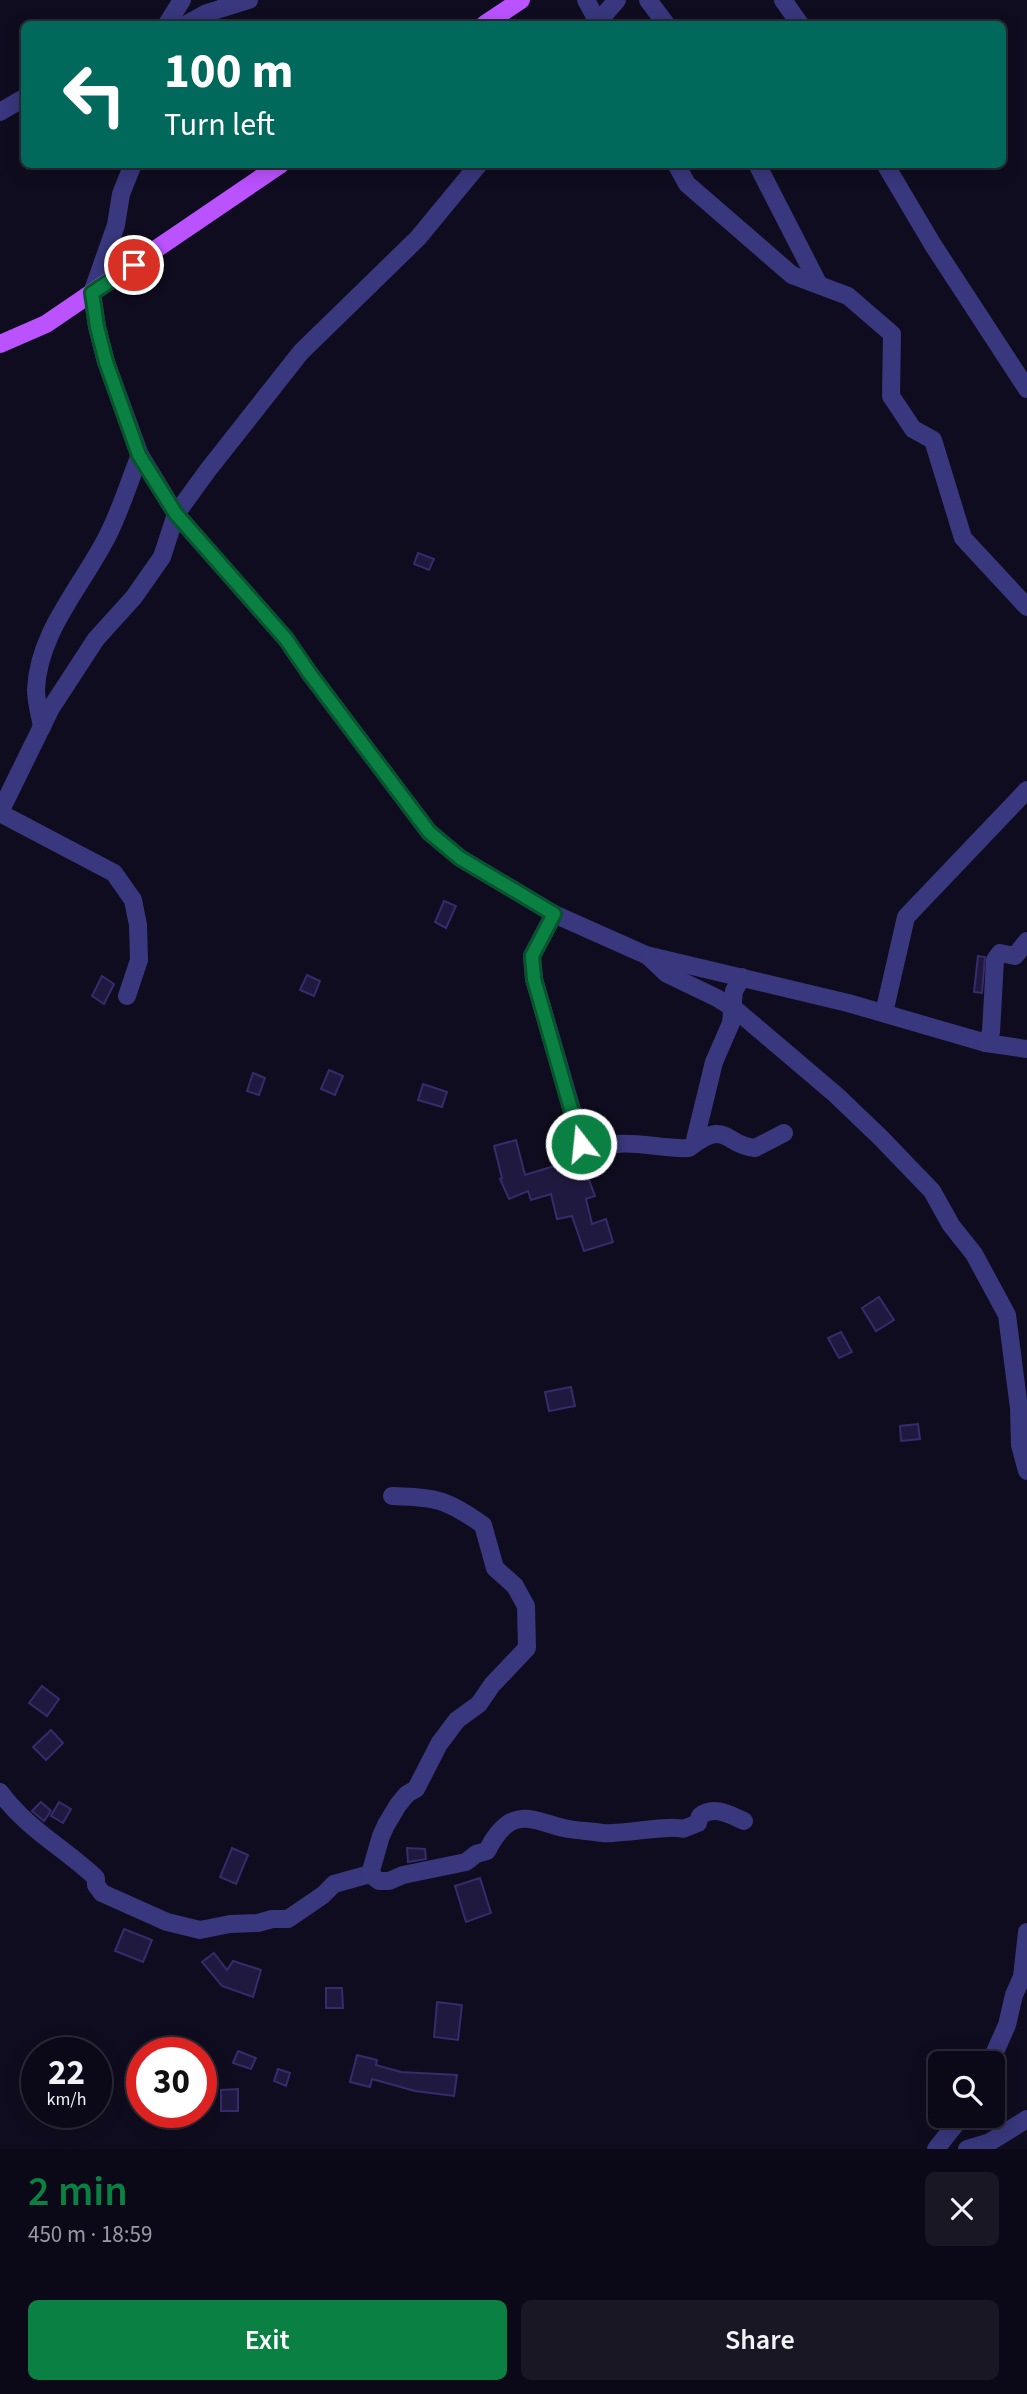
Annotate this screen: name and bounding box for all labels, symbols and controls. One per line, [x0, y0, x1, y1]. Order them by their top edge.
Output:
text: 100 m [164, 37, 293, 107]
icon: left [49, 49, 140, 140]
text: Turn left [164, 102, 275, 148]
pin [104, 235, 164, 295]
icon: arrive [115, 246, 153, 284]
position arrow [544, 1107, 618, 1181]
speed limit sign: 30 [126, 2037, 217, 2128]
text: 22 [48, 2048, 85, 2098]
map controls [928, 2051, 1005, 2128]
button: search [928, 2051, 1005, 2128]
text: km/h [47, 2087, 86, 2112]
text: 2 min [28, 2162, 128, 2222]
button: close [925, 2172, 999, 2246]
text: 450 m · 18:59 [28, 2218, 152, 2251]
button: Exit [28, 2300, 507, 2380]
button: Share [521, 2300, 999, 2380]

